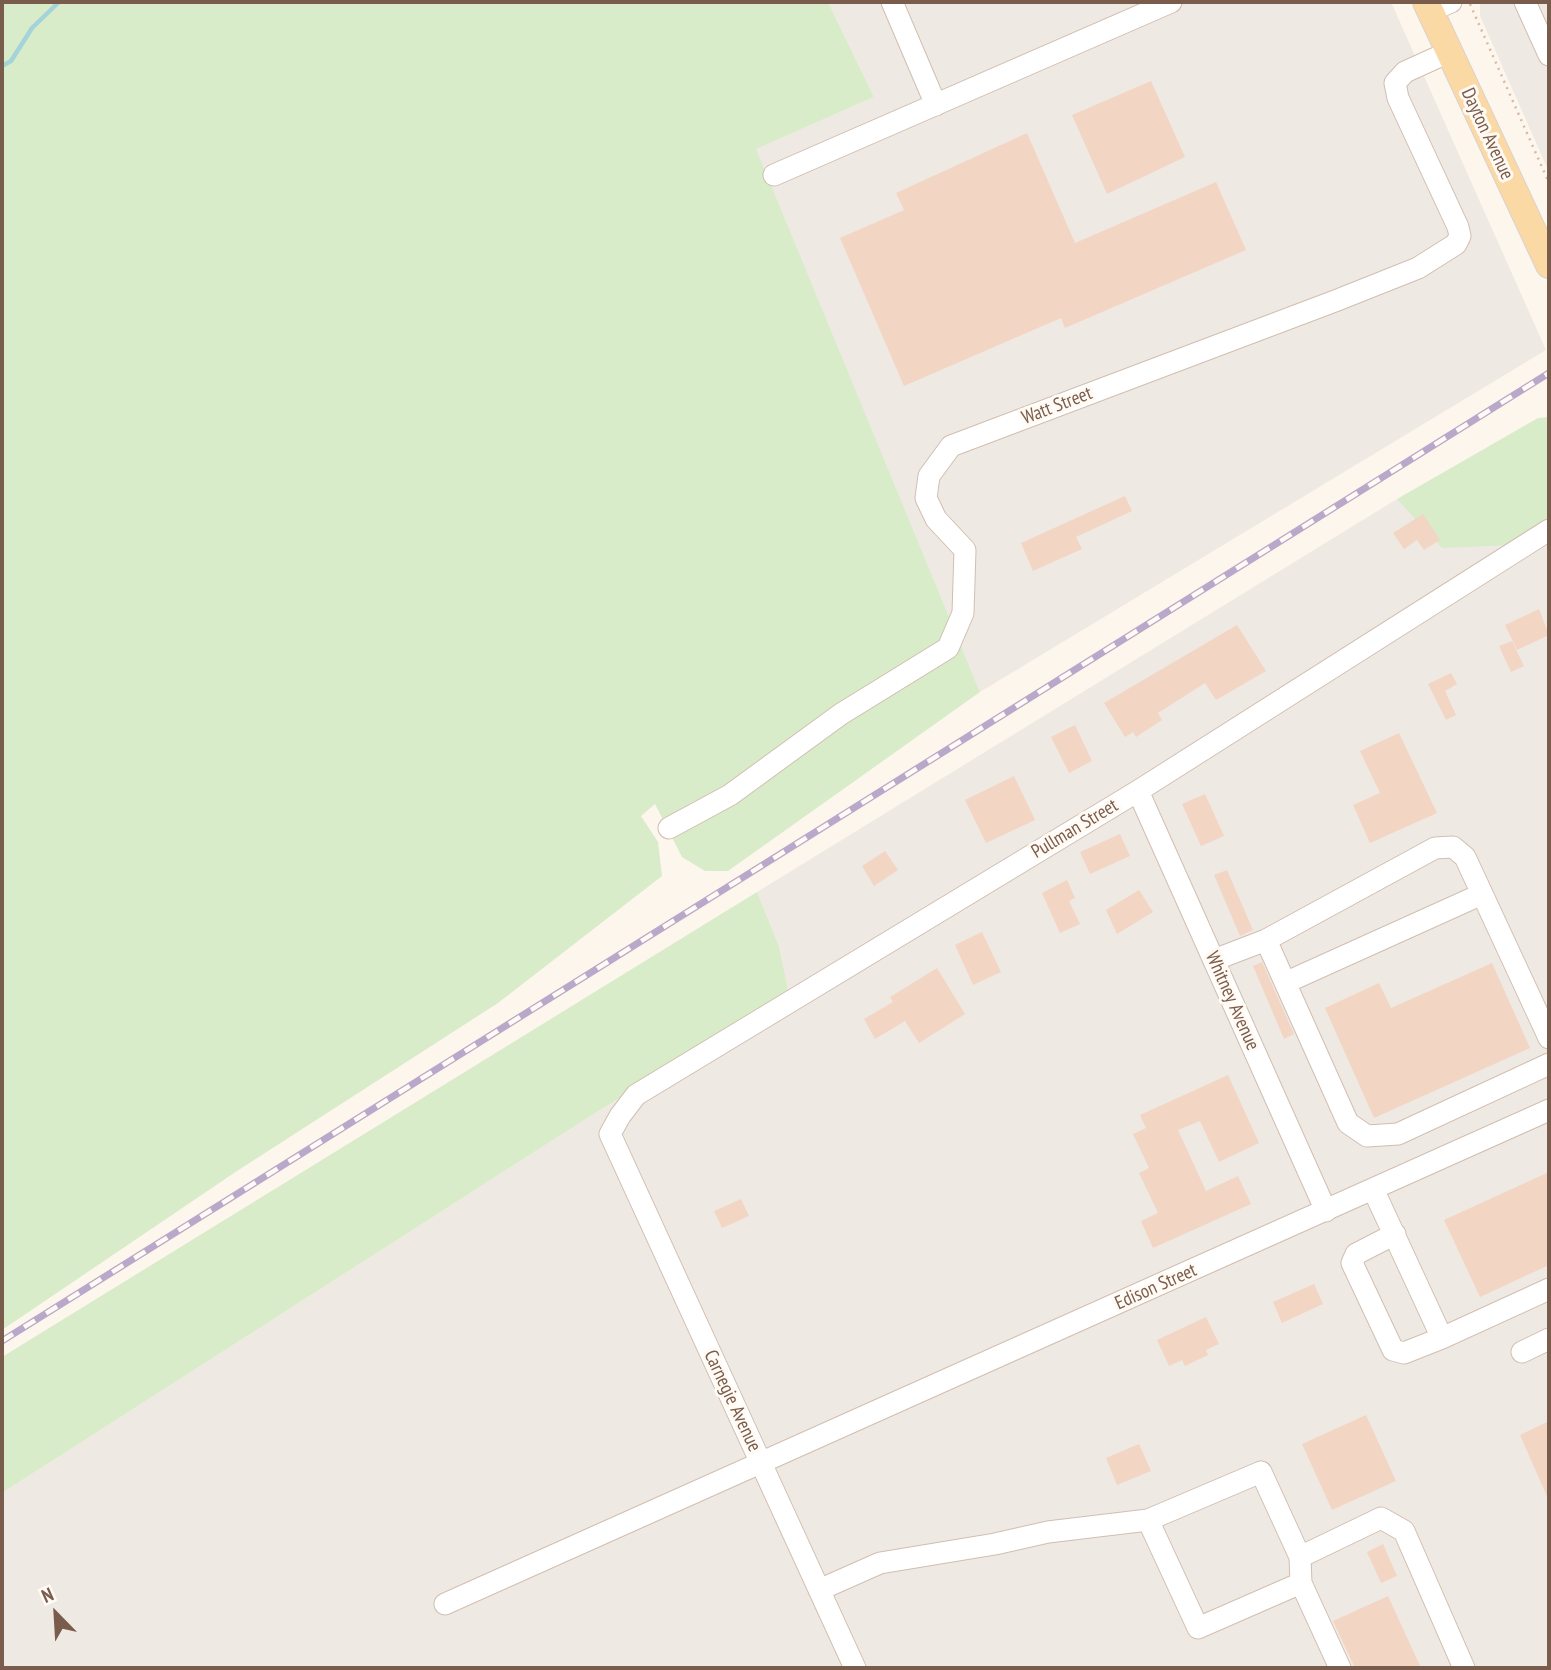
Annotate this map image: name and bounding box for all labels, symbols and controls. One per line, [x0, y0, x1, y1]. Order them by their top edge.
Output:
street label: Dayton Avenue [1456, 85, 1518, 183]
street label: Watt Street [1019, 382, 1095, 430]
street label: Pullman Street [1028, 794, 1122, 864]
street label: Whitney Avenue [1200, 948, 1264, 1054]
street label: Edison Street [1112, 1259, 1200, 1315]
street label: Carnegie Avenue [699, 1347, 765, 1455]
north arrow [21, 1579, 91, 1649]
text: N [38, 1582, 57, 1608]

